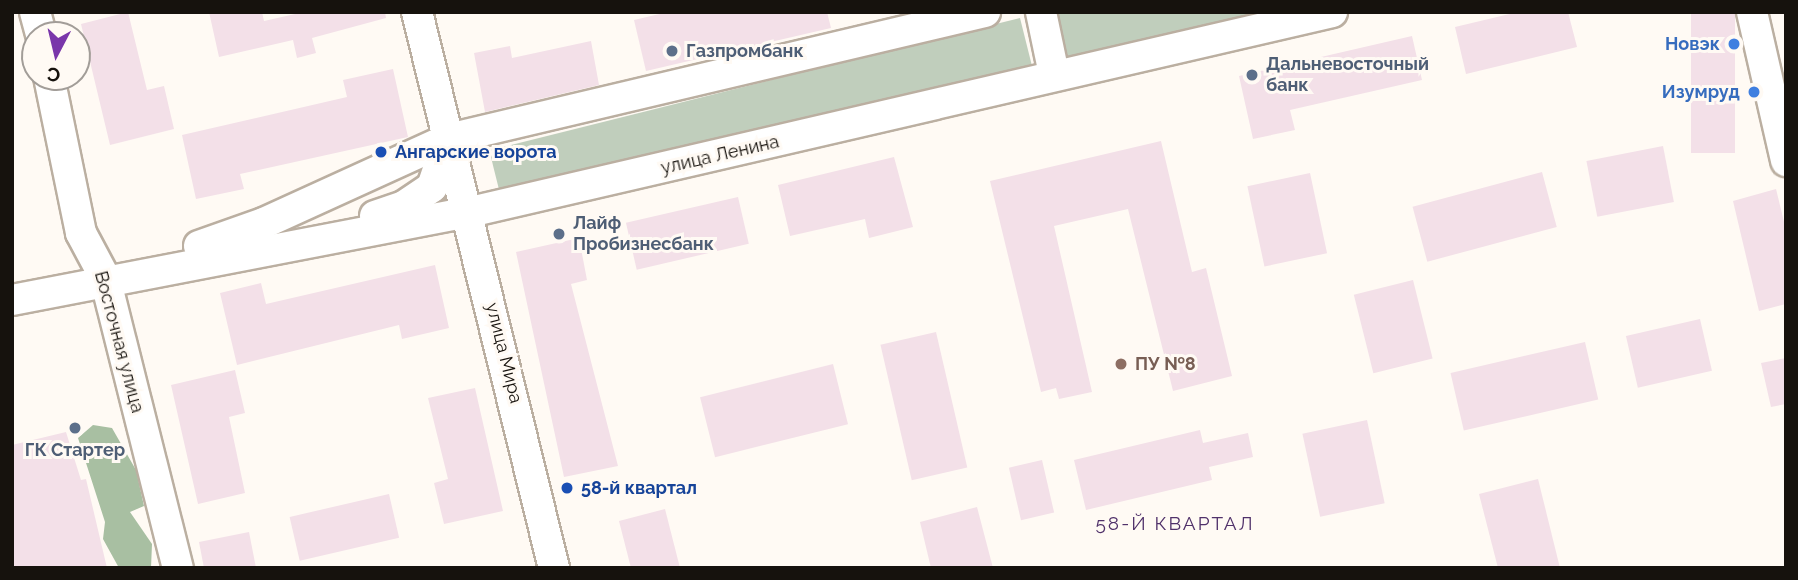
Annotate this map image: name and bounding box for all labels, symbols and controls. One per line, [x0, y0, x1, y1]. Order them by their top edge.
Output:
north arrow [21, 21, 91, 91]
place label: Новэк [1665, 33, 1720, 55]
marker: Новэк [1726, 36, 1742, 52]
place label: Газпромбанк [686, 40, 804, 62]
marker: Газпромбанк [664, 43, 680, 59]
place label: Дальневосточный банк [1266, 54, 1429, 96]
text: С [46, 63, 62, 87]
marker: Дальневосточный банк [1244, 67, 1260, 83]
place label: Изумруд [1662, 81, 1740, 103]
marker: Изумруд [1746, 84, 1762, 100]
street label: улица Ленина [659, 131, 781, 179]
place label: Ангарские ворота [395, 141, 557, 163]
marker: Ангарские ворота [373, 144, 389, 160]
place label: Лайф Пробизнесбанк [573, 213, 714, 256]
marker: Лайф Пробизнесбанк [551, 226, 567, 242]
street label: Восточная улица [90, 269, 148, 415]
street label: улица Мира [481, 300, 527, 406]
place label: ПУ №8 [1135, 353, 1196, 375]
marker: ПУ №8 [1113, 356, 1129, 372]
marker: ГК Стартер [67, 420, 83, 436]
place label: ГК Стартер [25, 439, 125, 461]
place label: 58-й квартал [581, 477, 697, 499]
marker: 58-й квартал [559, 480, 575, 496]
district label: 58-Й КВАРТАЛ [1097, 513, 1253, 535]

